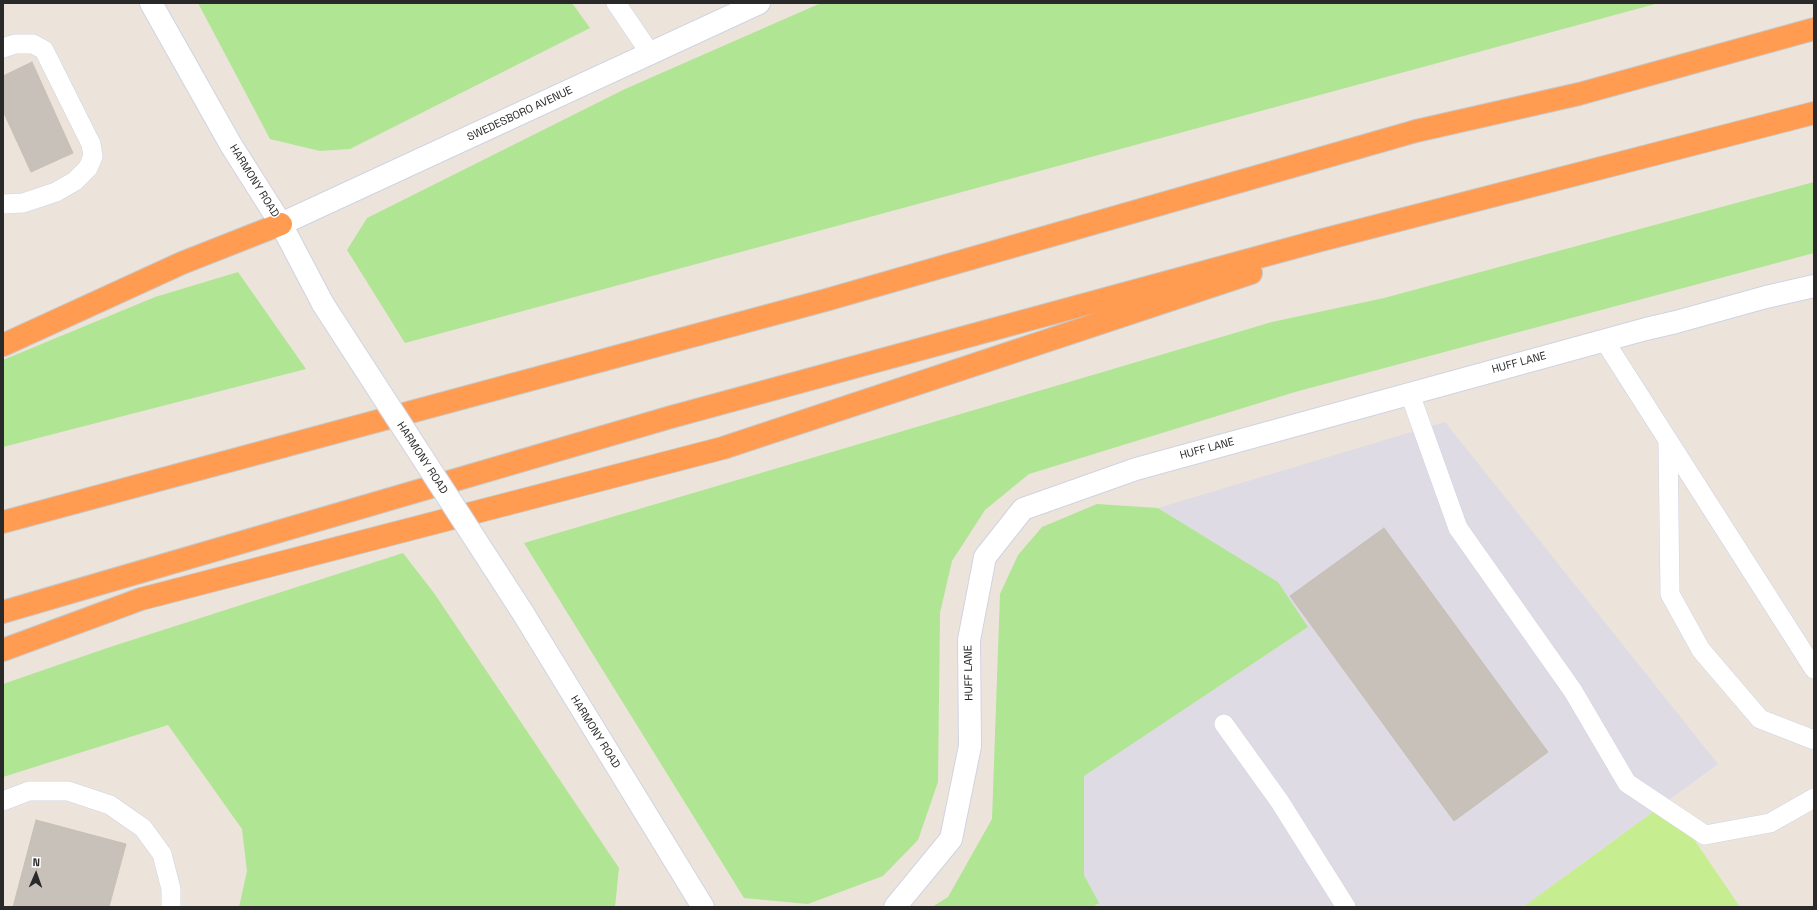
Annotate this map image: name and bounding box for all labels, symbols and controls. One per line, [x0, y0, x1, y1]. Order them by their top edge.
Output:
street label: SWEDESBORO AVENUE [465, 84, 575, 144]
street label: HARMONY ROAD [226, 142, 282, 220]
street label: HUFF LANE [1490, 349, 1548, 377]
street label: HARMONY ROAD [394, 420, 450, 496]
street label: HUFF LANE [1178, 435, 1236, 463]
street label: HUFF LANE [962, 645, 976, 701]
street label: HARMONY ROAD [567, 693, 623, 771]
north arrow [16, 854, 56, 894]
text: N [32, 855, 40, 869]

